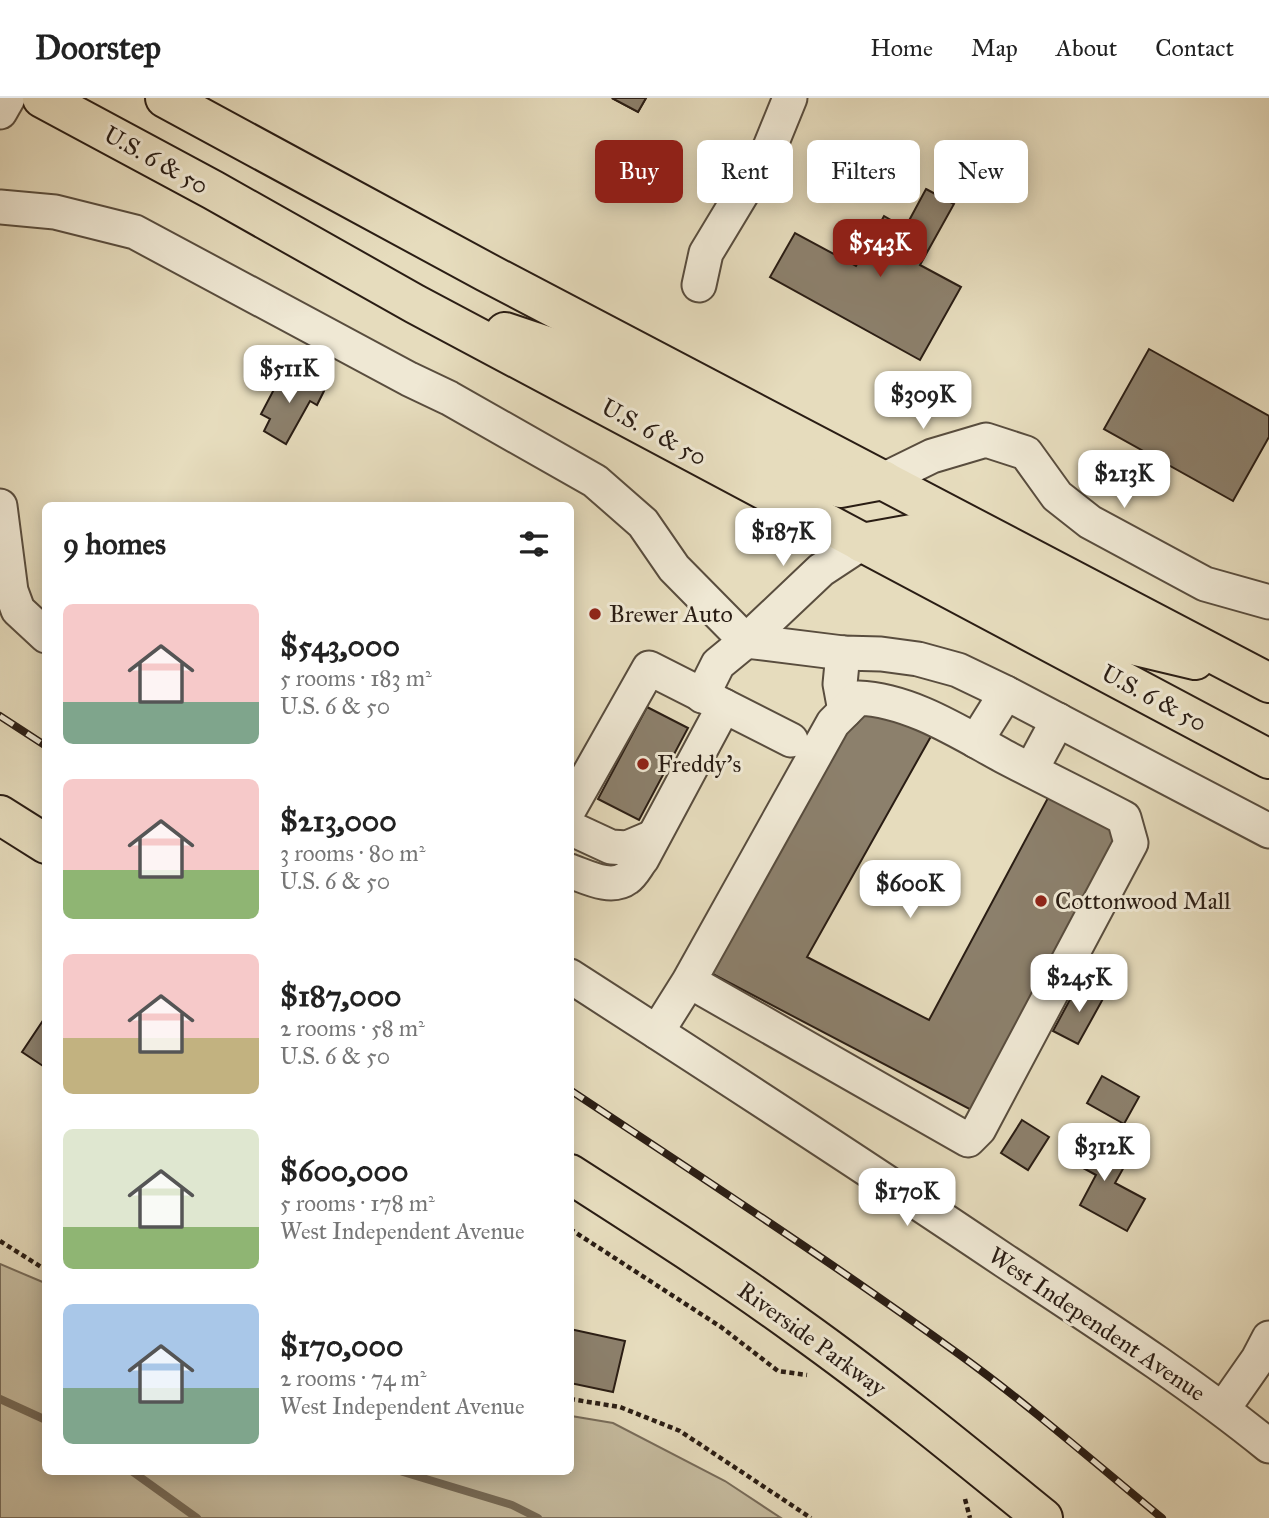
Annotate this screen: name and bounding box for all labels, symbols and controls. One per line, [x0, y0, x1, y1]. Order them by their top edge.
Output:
text: Doorstep [35, 28, 161, 68]
text: Home [870, 33, 933, 63]
text: Map [971, 33, 1018, 63]
text: About [1056, 33, 1117, 63]
text: Contact [1155, 33, 1234, 63]
street label: U.S. 6 & 50 [98, 119, 214, 201]
chip: Buy [595, 140, 683, 203]
chip: Rent [697, 140, 793, 203]
chip: Filters [807, 140, 920, 203]
chip: New [934, 140, 1028, 203]
pin: $543K [831, 220, 929, 279]
text: $543K [849, 228, 911, 256]
pin: $511K [240, 345, 338, 405]
text: $511K [260, 354, 318, 382]
pin: $309K [874, 372, 972, 431]
text: $309K [890, 380, 956, 408]
street label: U.S. 6 & 50 [596, 392, 712, 472]
pin: $213K [1075, 450, 1173, 510]
text: $213K [1094, 459, 1154, 487]
pin: $187K [734, 508, 832, 568]
text: $187K [751, 517, 815, 545]
icon: filters [515, 525, 553, 563]
text: 9 homes [63, 526, 166, 562]
place label: Brewer Auto [609, 599, 733, 629]
marker: Brewer Auto [587, 606, 603, 622]
text: $543,000 [280, 628, 400, 664]
icon: home [119, 632, 203, 716]
street label: U.S. 6 & 50 [1096, 658, 1212, 738]
text: 5 rooms · 183 m² [280, 664, 432, 692]
text: U.S. 6 & 50 [280, 692, 390, 720]
place label: Freddy's [657, 749, 741, 779]
marker: Freddy's [635, 756, 651, 772]
text: $213,000 [280, 803, 397, 839]
icon: home [119, 807, 203, 891]
text: 3 rooms · 80 m² [280, 839, 425, 867]
pin: $600K [861, 860, 959, 920]
text: U.S. 6 & 50 [280, 867, 390, 895]
text: $600K [876, 869, 944, 897]
place label: Cottonwood Mall [1055, 886, 1231, 916]
marker: Cottonwood Mall [1033, 893, 1049, 909]
pin: $245K [1030, 954, 1128, 1014]
text: $245K [1047, 963, 1111, 991]
text: $187,000 [280, 978, 402, 1014]
icon: home [119, 982, 203, 1066]
text: 2 rooms · 58 m² [280, 1014, 425, 1042]
text: U.S. 6 & 50 [280, 1042, 390, 1070]
pin: $312K [1055, 1124, 1153, 1183]
text: $312K [1074, 1132, 1134, 1160]
text: $600,000 [280, 1153, 408, 1189]
icon: home [119, 1157, 203, 1241]
pin: $170K [858, 1168, 956, 1228]
text: $170K [875, 1177, 939, 1205]
text: 5 rooms · 178 m² [280, 1189, 435, 1217]
text: West Independent Avenue [280, 1217, 525, 1245]
street label: West Independent Avenue [983, 1240, 1211, 1408]
street label: Riverside Parkway [732, 1275, 893, 1403]
text: $170,000 [280, 1328, 403, 1364]
icon: home [119, 1332, 203, 1416]
text: 2 rooms · 74 m² [280, 1364, 426, 1392]
text: West Independent Avenue [280, 1392, 525, 1420]

